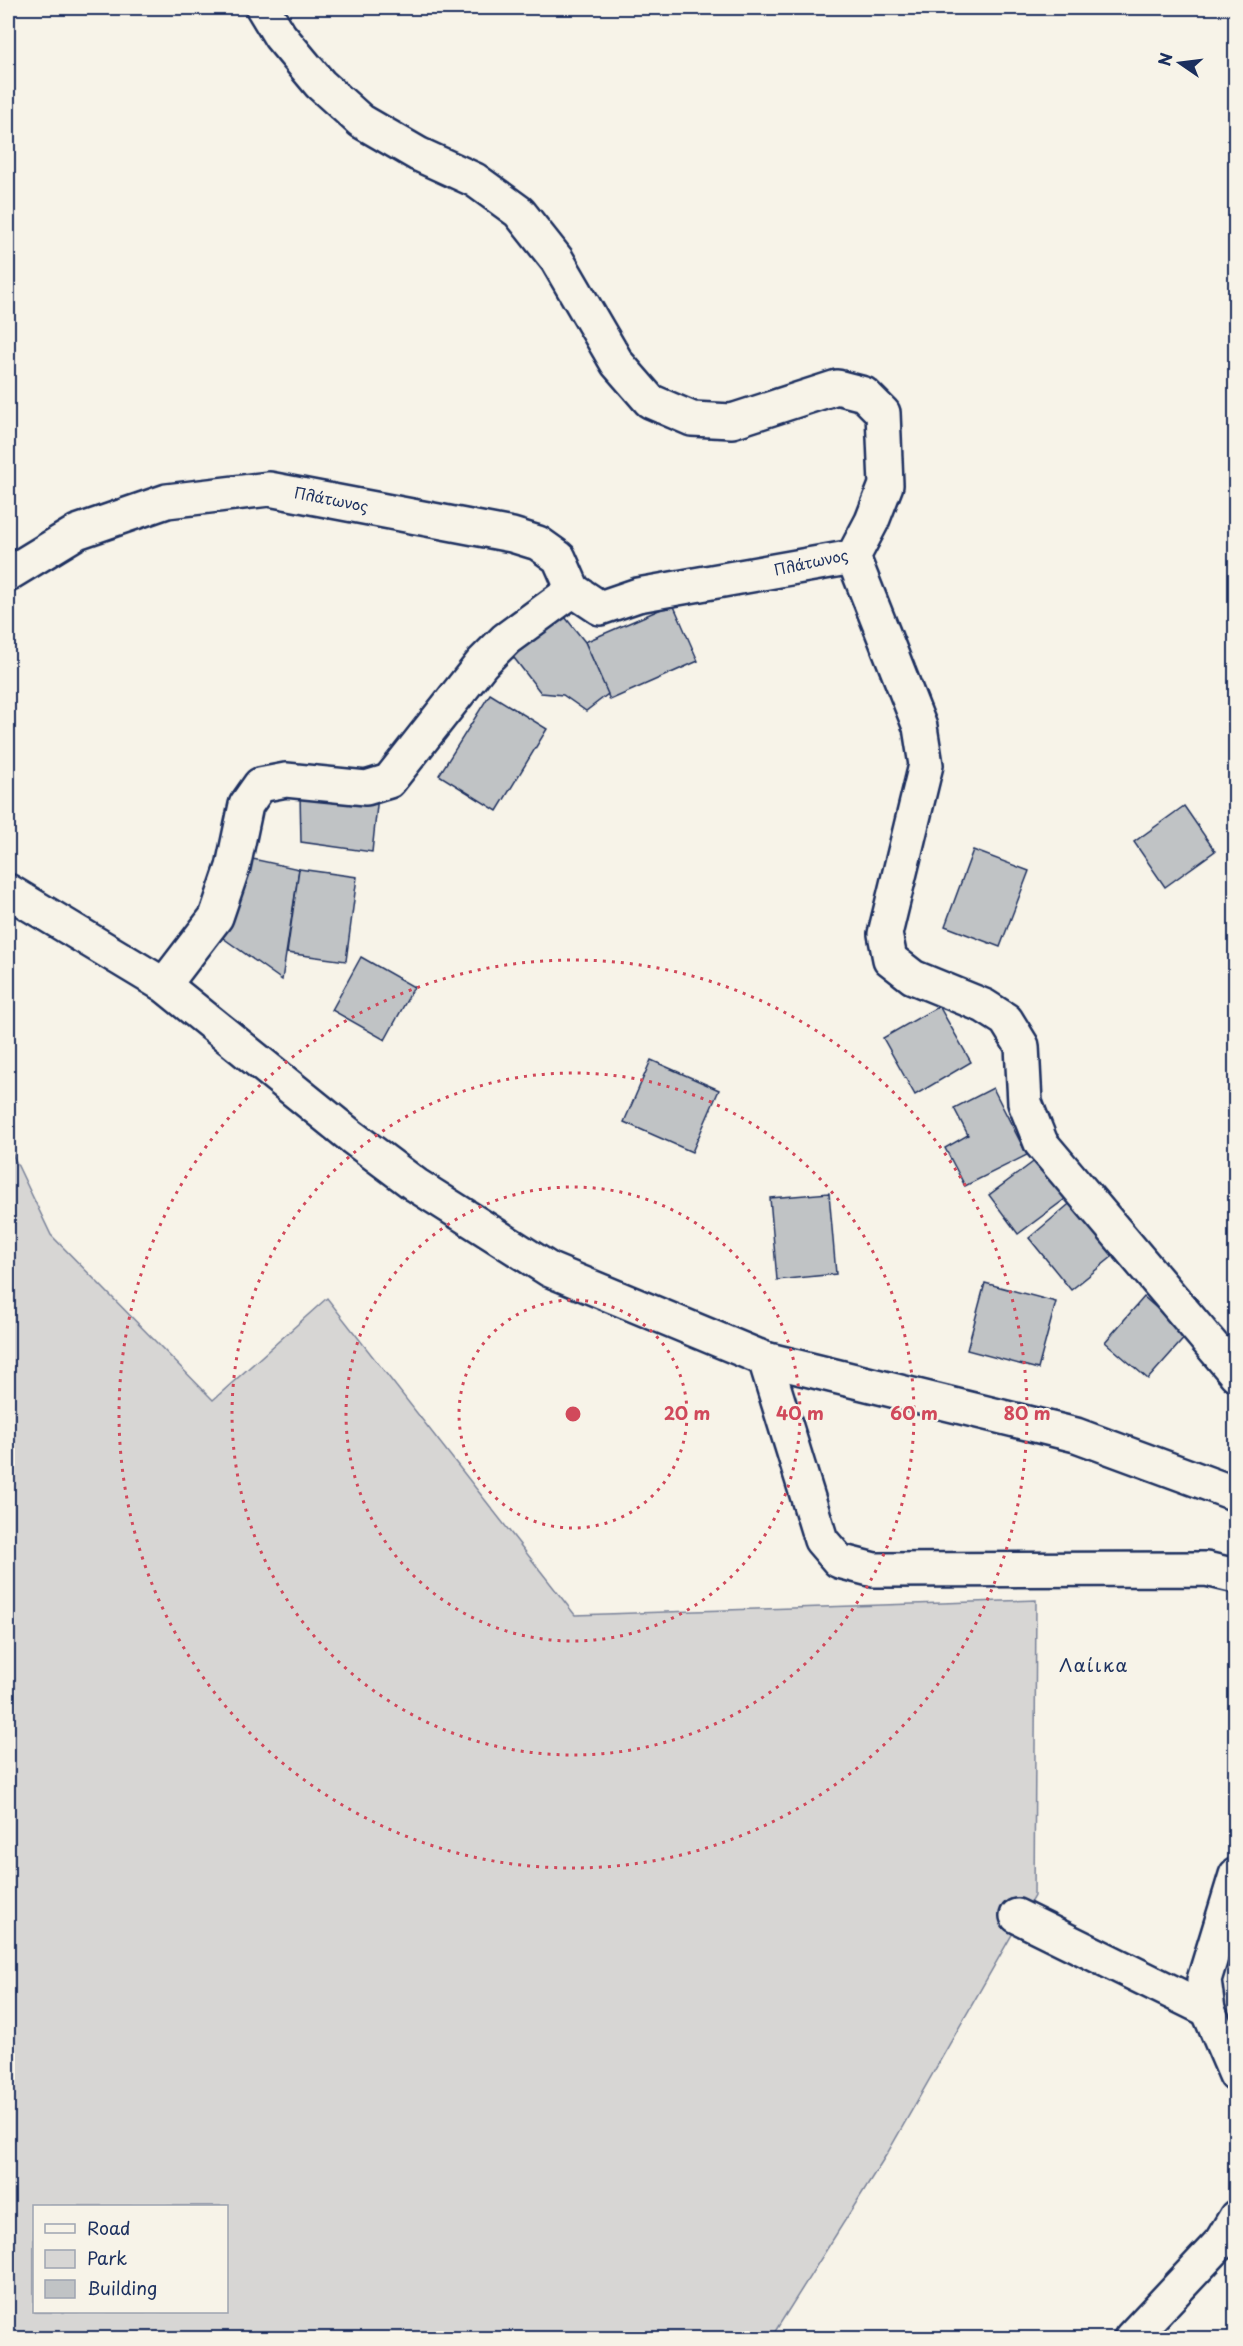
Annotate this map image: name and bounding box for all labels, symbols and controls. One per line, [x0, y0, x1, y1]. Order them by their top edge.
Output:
north arrow [1150, 33, 1210, 93]
text: N [1151, 50, 1178, 68]
street label: Πλάτωνος [292, 480, 371, 517]
street label: Πλάτωνος [771, 542, 850, 581]
text: 20 m [664, 1399, 710, 1426]
text: 40 m [776, 1399, 824, 1426]
text: 60 m [890, 1399, 938, 1426]
text: 80 m [1003, 1399, 1051, 1426]
centre of rings [563, 1404, 583, 1424]
district label: Λαίικα [1059, 1651, 1129, 1678]
legend [33, 2205, 228, 2313]
text: Road [87, 2214, 131, 2241]
text: Park [87, 2244, 127, 2271]
text: Building [87, 2274, 157, 2301]

